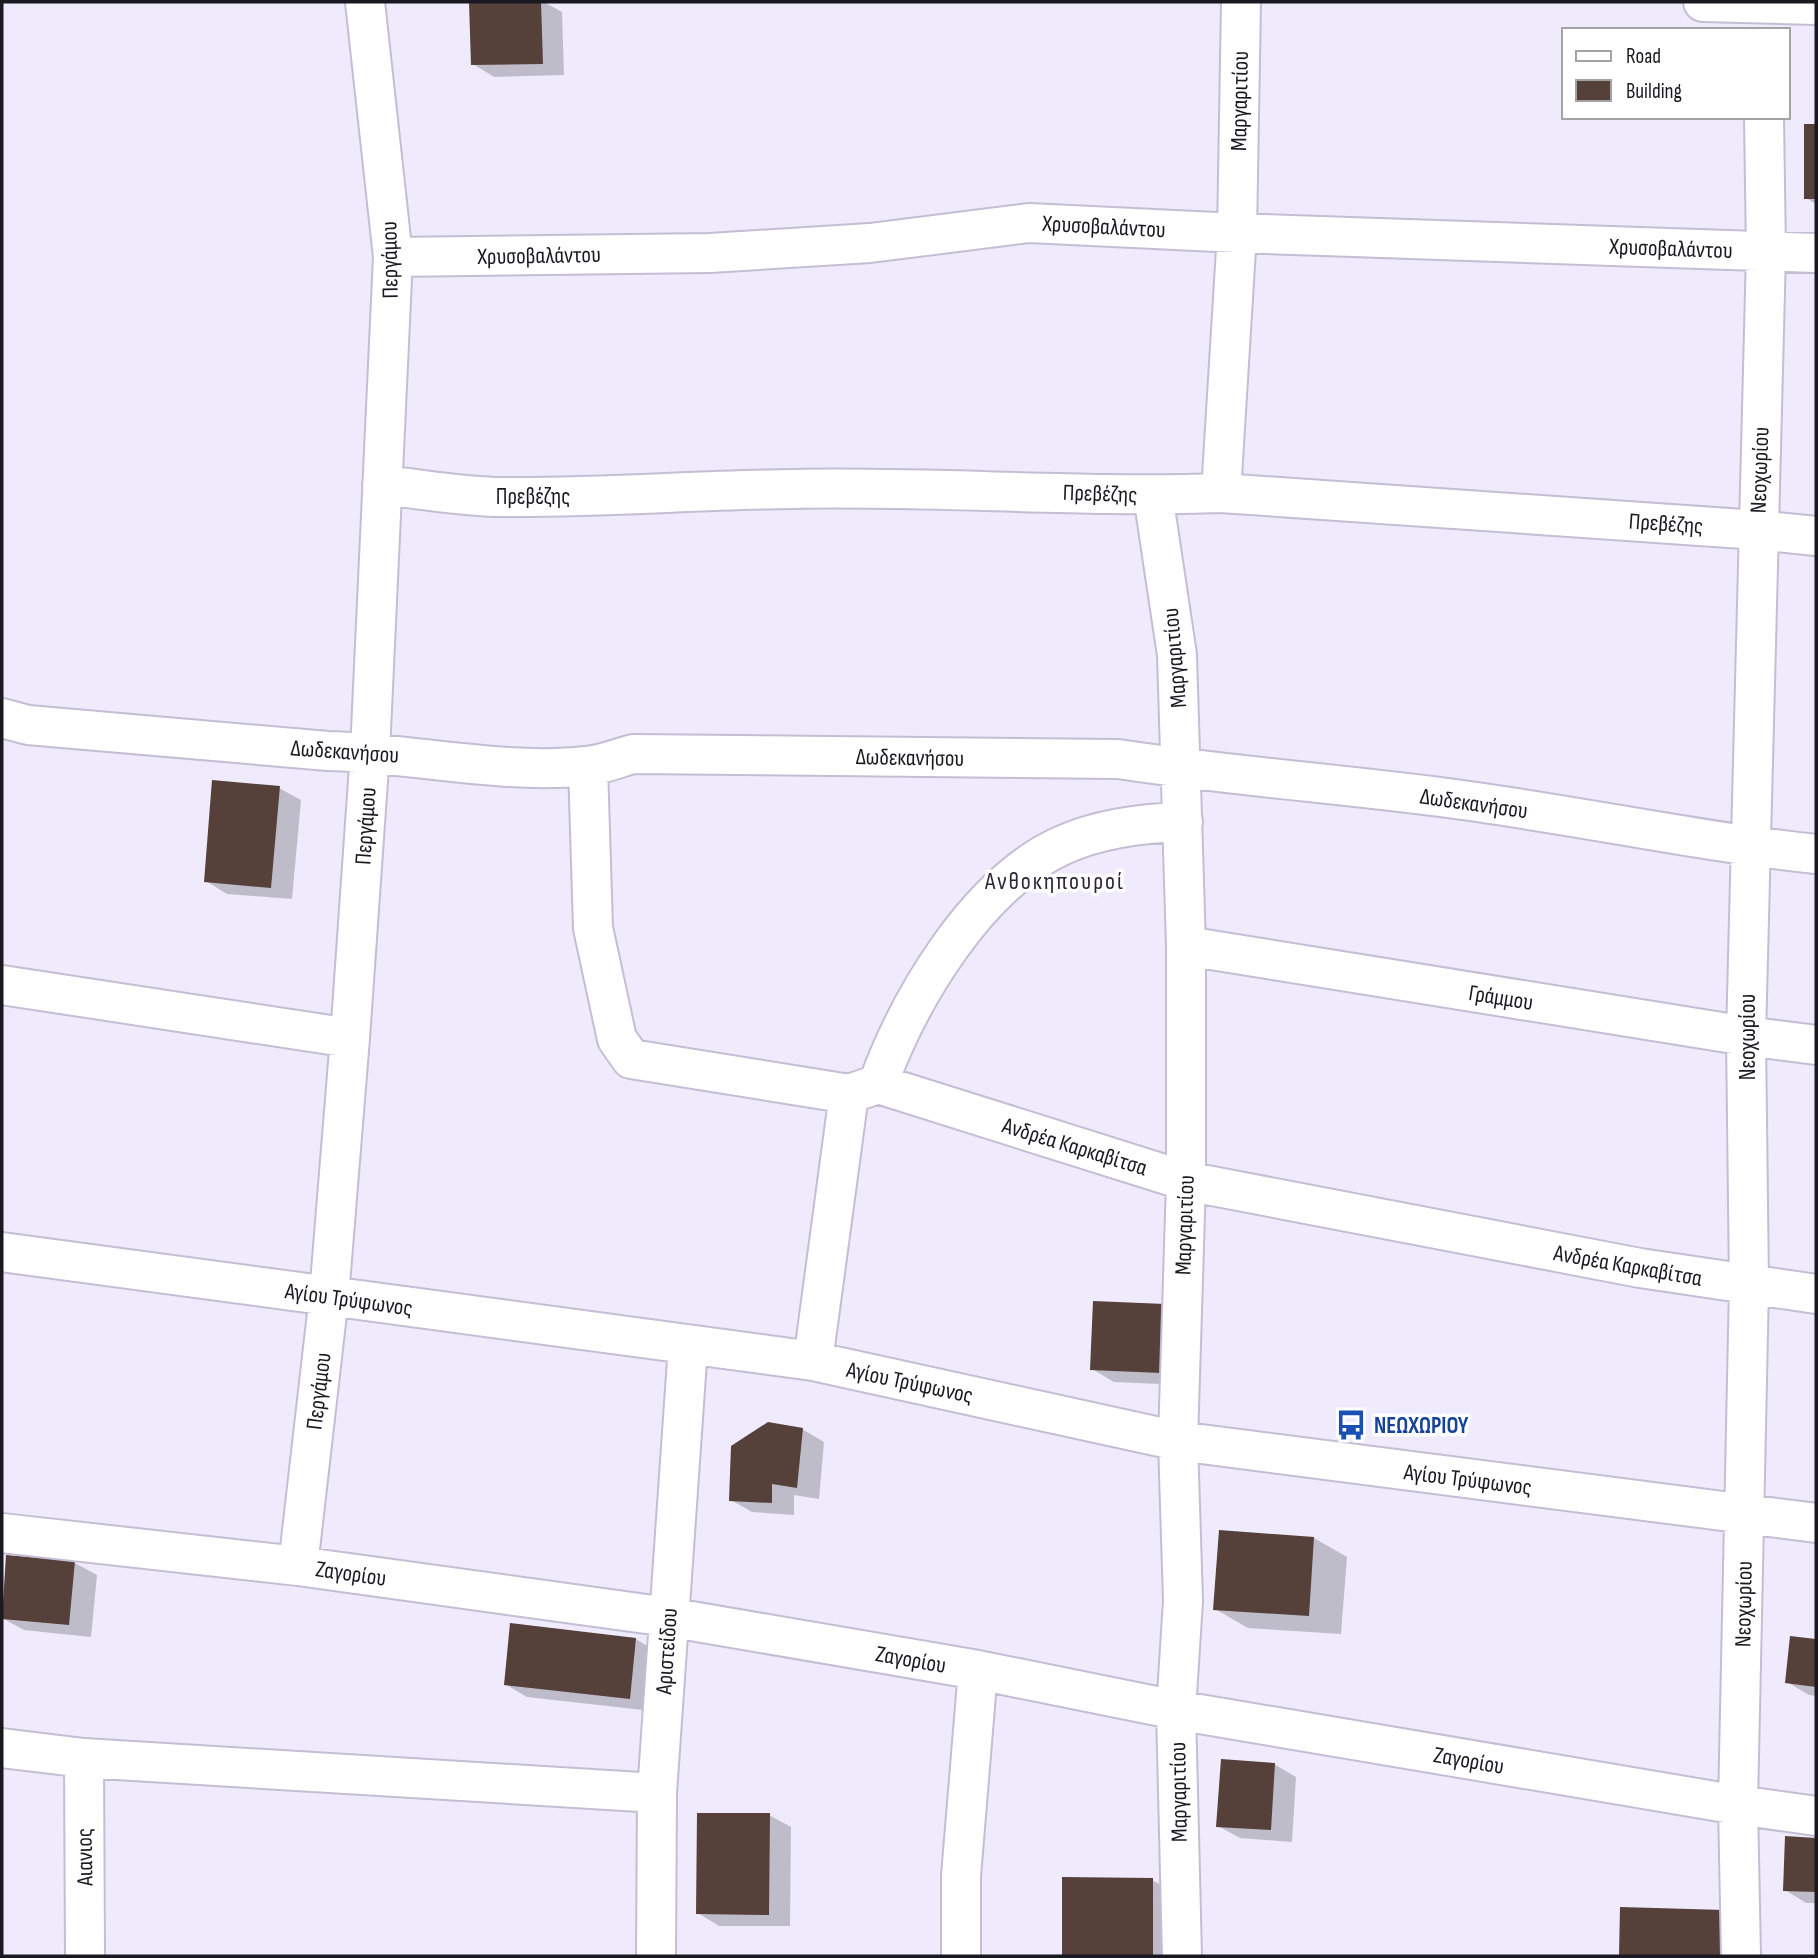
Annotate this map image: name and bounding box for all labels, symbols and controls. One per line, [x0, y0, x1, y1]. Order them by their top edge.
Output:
legend [1562, 28, 1790, 119]
text: Road [1626, 44, 1661, 69]
street label: Μαργαριτίου [1225, 51, 1255, 151]
text: Building [1626, 79, 1682, 104]
street label: Χρυσοβαλάντου [1041, 210, 1166, 244]
street label: Περγάμου [375, 221, 405, 299]
street label: Χρυσοβαλάντου [1608, 233, 1733, 265]
street label: Χρυσοβαλάντου [476, 241, 601, 271]
street label: Νεοχωρίου [1744, 426, 1775, 514]
street label: Πρεβέζης [1062, 479, 1138, 509]
street label: Πρεβέζης [496, 483, 570, 511]
street label: Πρεβέζης [1628, 507, 1704, 541]
street label: Μαργαριτίου [1157, 607, 1193, 709]
street label: Δωδεκανήσου [290, 734, 400, 770]
street label: Δωδεκανήσου [856, 743, 964, 773]
street label: Δωδεκανήσου [1418, 783, 1530, 825]
street label: Περγάμου [349, 786, 383, 866]
district label: Ανθοκηπουροί [984, 867, 1125, 896]
street label: Γράμμου [1467, 979, 1535, 1017]
street label: Νεοχωρίου [1734, 994, 1762, 1080]
street label: Ανδρέα Καρκαβίτσα [998, 1111, 1151, 1182]
street label: Μαργαριτίου [1169, 1174, 1201, 1276]
street label: Ανδρέα Καρκαβίτσα [1551, 1239, 1704, 1293]
street label: Αγίου Τρύφωνος [282, 1277, 414, 1323]
street label: Περγάμου [300, 1351, 338, 1431]
street label: Αγίου Τρύφωνος [843, 1356, 976, 1410]
bus stop icon: ΝΕΩΧΩΡΙΟΥ [1334, 1408, 1368, 1442]
place label: ΝΕΩΧΩΡΙΟΥ [1374, 1412, 1469, 1440]
street label: Αγίου Τρύφωνος [1401, 1458, 1533, 1502]
street label: Ζαγορίου [314, 1555, 388, 1593]
street label: Νεοχωρίου [1729, 1561, 1759, 1647]
street label: Αριστείδου [650, 1607, 684, 1696]
street label: Ζαγορίου [873, 1640, 948, 1680]
street label: Ζαγορίου [1431, 1741, 1506, 1781]
street label: Μαργαριτίου [1164, 1742, 1194, 1842]
street label: Αιανιος [70, 1828, 100, 1887]

